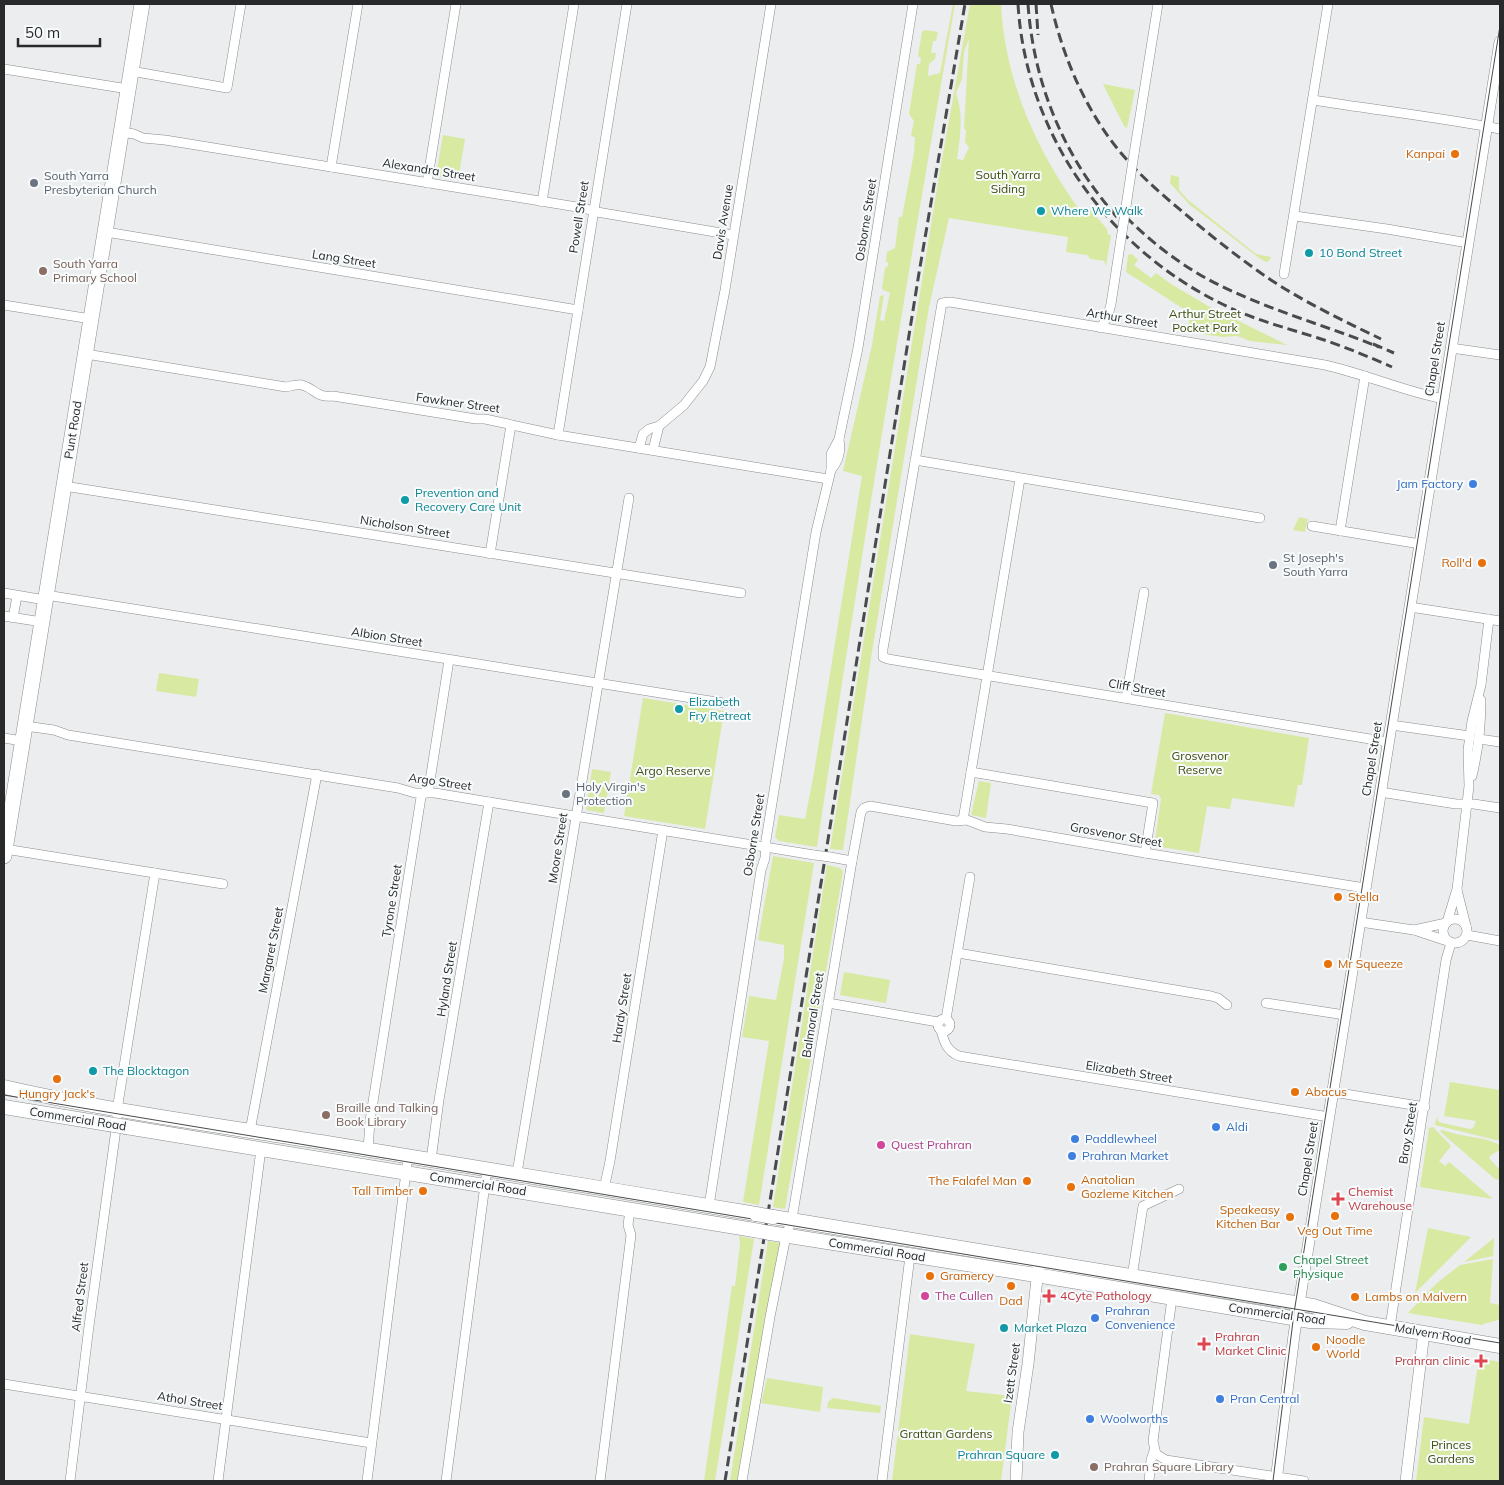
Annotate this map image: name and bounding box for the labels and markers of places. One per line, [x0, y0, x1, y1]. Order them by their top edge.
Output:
place label: Kanpai [1406, 146, 1445, 161]
marker: Kanpai [1449, 148, 1461, 160]
place label: South Yarra Presbyterian Church [44, 168, 157, 197]
marker: South Yarra Presbyterian Church [28, 177, 40, 189]
place label: Where We Walk [1051, 203, 1144, 218]
marker: Where We Walk [1035, 205, 1047, 217]
place label: 10 Bond Street [1319, 245, 1402, 260]
marker: 10 Bond Street [1303, 247, 1315, 259]
place label: South Yarra Primary School [53, 256, 137, 285]
marker: South Yarra Primary School [37, 265, 49, 277]
place label: Jam Factory [1396, 476, 1464, 491]
marker: Jam Factory [1467, 478, 1479, 490]
place label: Prevention and Recovery Care Unit [415, 485, 521, 514]
marker: Prevention and Recovery Care Unit [399, 494, 411, 506]
place label: St Joseph's South Yarra [1283, 550, 1348, 579]
place label: Roll'd [1441, 555, 1472, 570]
marker: Roll'd [1476, 557, 1488, 569]
marker: St Joseph's South Yarra [1267, 559, 1279, 571]
place label: Elizabeth Fry Retreat [689, 694, 751, 723]
marker: Elizabeth Fry Retreat [673, 703, 685, 715]
place label: Holy Virgin's Protection [576, 779, 646, 808]
marker: Holy Virgin's Protection [560, 788, 572, 800]
place label: Stella [1348, 889, 1379, 904]
marker: Stella [1332, 891, 1344, 903]
place label: Mr Squeeze [1338, 956, 1403, 971]
marker: Mr Squeeze [1322, 958, 1334, 970]
place label: The Blocktagon [103, 1063, 189, 1078]
marker: The Blocktagon [87, 1065, 99, 1077]
marker: Hungry Jack's [51, 1073, 63, 1085]
place label: Abacus [1305, 1084, 1347, 1099]
place label: Hungry Jack's [19, 1086, 95, 1101]
marker: Abacus [1289, 1086, 1301, 1098]
place label: Braille and Talking Book Library [336, 1100, 438, 1129]
marker: Braille and Talking Book Library [320, 1109, 332, 1121]
place label: Aldi [1226, 1119, 1248, 1134]
marker: Aldi [1210, 1121, 1222, 1133]
place label: Paddlewheel [1085, 1131, 1157, 1146]
marker: Paddlewheel [1069, 1133, 1081, 1145]
place label: Quest Prahran [891, 1137, 972, 1152]
marker: Quest Prahran [875, 1139, 887, 1151]
place label: Prahran Market [1082, 1148, 1168, 1163]
marker: Prahran Market [1066, 1150, 1078, 1162]
place label: Anatolian Gozleme Kitchen [1081, 1172, 1174, 1201]
place label: The Falafel Man [928, 1173, 1017, 1188]
marker: The Falafel Man [1021, 1175, 1033, 1187]
marker: Anatolian Gozleme Kitchen [1065, 1181, 1077, 1193]
place label: Tall Timber [352, 1183, 414, 1198]
place label: Chemist Warehouse [1348, 1184, 1412, 1213]
marker: Tall Timber [417, 1185, 429, 1197]
marker: Chemist Warehouse [1332, 1193, 1344, 1205]
place label: Speakeasy Kitchen Bar [1216, 1202, 1281, 1231]
marker: Veg Out Time [1329, 1210, 1341, 1222]
marker: Speakeasy Kitchen Bar [1284, 1211, 1296, 1223]
place label: Veg Out Time [1297, 1223, 1373, 1238]
place label: Chapel Street Physique [1293, 1252, 1368, 1281]
marker: Chapel Street Physique [1277, 1261, 1289, 1273]
place label: Gramercy [940, 1268, 995, 1283]
marker: Gramercy [924, 1270, 936, 1282]
marker: Dad [1005, 1280, 1017, 1292]
place label: The Cullen [935, 1288, 993, 1303]
place label: 4Cyte Pathology [1060, 1288, 1152, 1303]
marker: 4Cyte Pathology [1042, 1289, 1056, 1303]
place label: Lambs on Malvern [1365, 1289, 1467, 1304]
marker: The Cullen [919, 1290, 931, 1302]
marker: Lambs on Malvern [1349, 1291, 1361, 1303]
place label: Dad [999, 1293, 1023, 1308]
place label: Prahran Convenience [1105, 1303, 1175, 1332]
marker: Prahran Convenience [1089, 1312, 1101, 1324]
place label: Market Plaza [1014, 1320, 1087, 1335]
marker: Market Plaza [998, 1322, 1010, 1334]
place label: Prahran Market Clinic [1215, 1329, 1287, 1358]
place label: Noodle World [1326, 1332, 1365, 1361]
marker: Prahran Market Clinic [1197, 1337, 1211, 1351]
marker: Noodle World [1310, 1341, 1322, 1353]
place label: Prahran clinic [1395, 1353, 1470, 1368]
marker: Prahran clinic [1474, 1354, 1488, 1368]
place label: Pran Central [1230, 1391, 1299, 1406]
marker: Pran Central [1214, 1393, 1226, 1405]
place label: Woolworths [1100, 1411, 1168, 1426]
marker: Woolworths [1084, 1413, 1096, 1425]
place label: Prahran Square [958, 1447, 1045, 1462]
marker: Prahran Square [1049, 1449, 1061, 1461]
place label: Prahran Square Library [1104, 1459, 1234, 1474]
marker: Prahran Square Library [1088, 1461, 1100, 1473]

